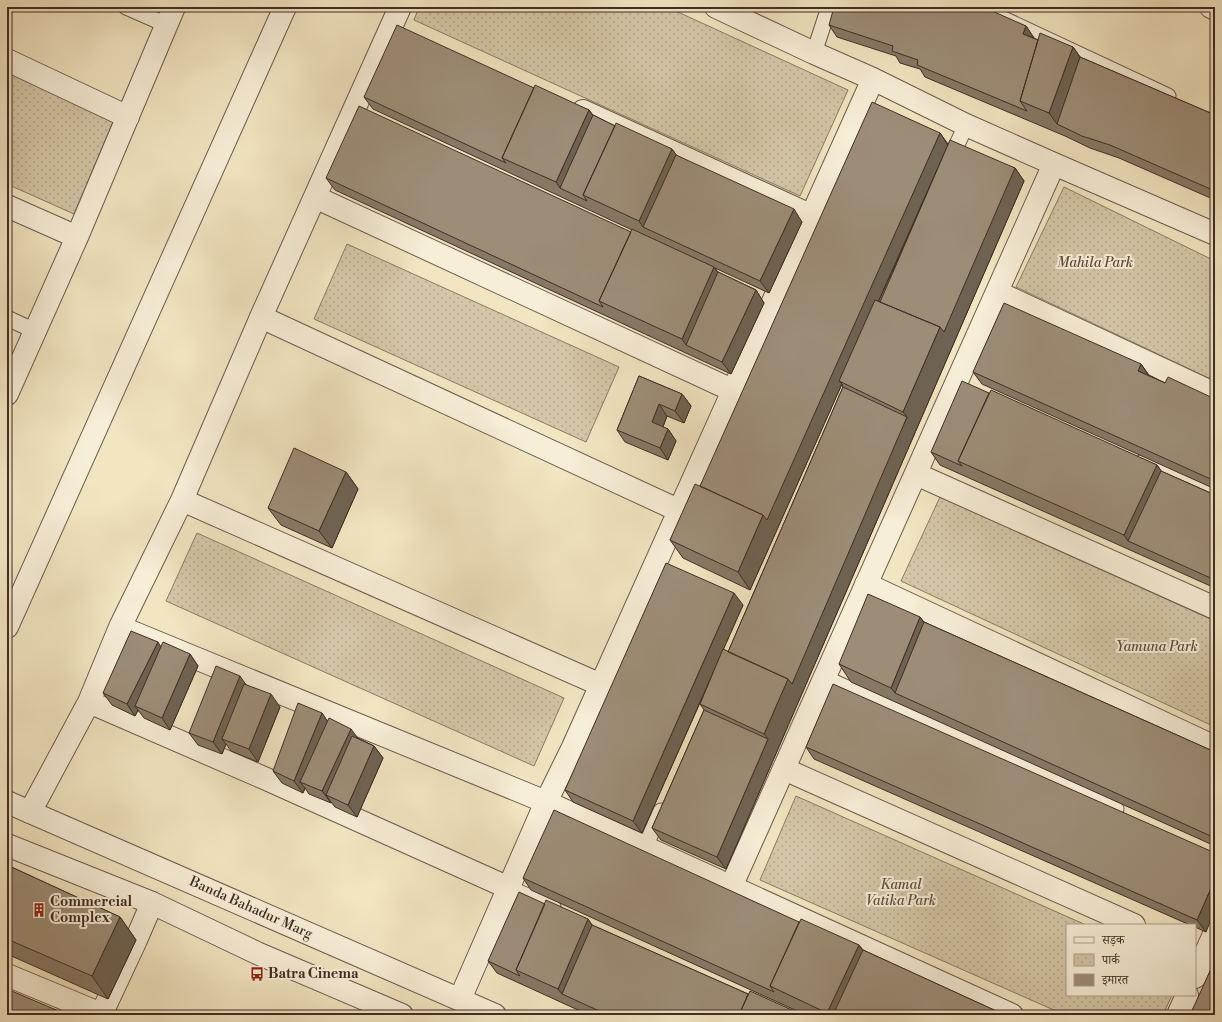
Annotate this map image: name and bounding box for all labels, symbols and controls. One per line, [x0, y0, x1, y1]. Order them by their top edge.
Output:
park label: Mahila Park [1057, 254, 1133, 272]
park label: Yamuna Park [1116, 638, 1198, 656]
street label: Banda Bahadur Marg [186, 872, 316, 944]
park label: Kamal Vatika Park [866, 876, 936, 910]
place label: Commercial Complex [50, 893, 132, 927]
building icon: Commercial Complex [31, 902, 47, 918]
legend [1066, 924, 1196, 996]
text: सड़क [1101, 933, 1126, 948]
text: पार्क [1101, 953, 1121, 968]
place label: Batra Cinema [268, 965, 359, 983]
bus stop icon: Batra Cinema [249, 966, 265, 982]
text: इमारत [1101, 973, 1129, 988]

